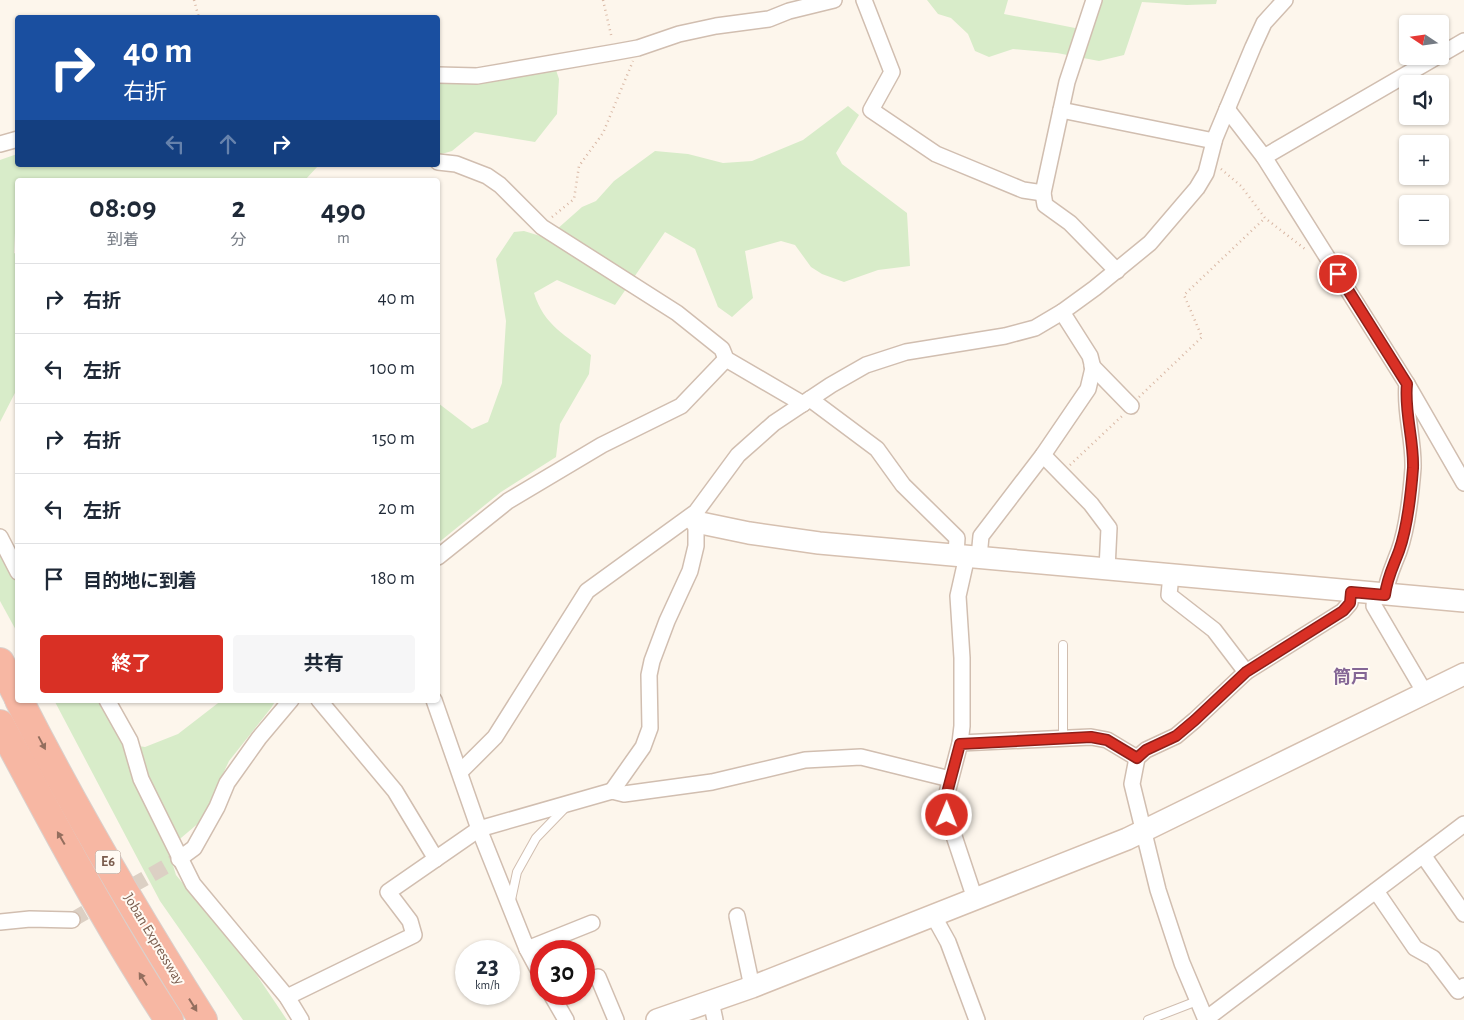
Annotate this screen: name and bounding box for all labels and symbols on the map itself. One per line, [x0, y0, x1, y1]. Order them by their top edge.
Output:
north arrow [1399, 15, 1449, 65]
pin [1317, 253, 1359, 295]
district label: 筒戸 [1333, 667, 1369, 687]
one-way arrow [38, 736, 46, 750]
position arrow [920, 788, 972, 840]
one-way arrow [57, 832, 66, 845]
road number: E6 [96, 850, 120, 874]
street label: Joban Expressway [121, 891, 187, 988]
speed limit sign: 30 [530, 940, 595, 1005]
one-way arrow [138, 972, 147, 986]
one-way arrow [189, 998, 198, 1012]

